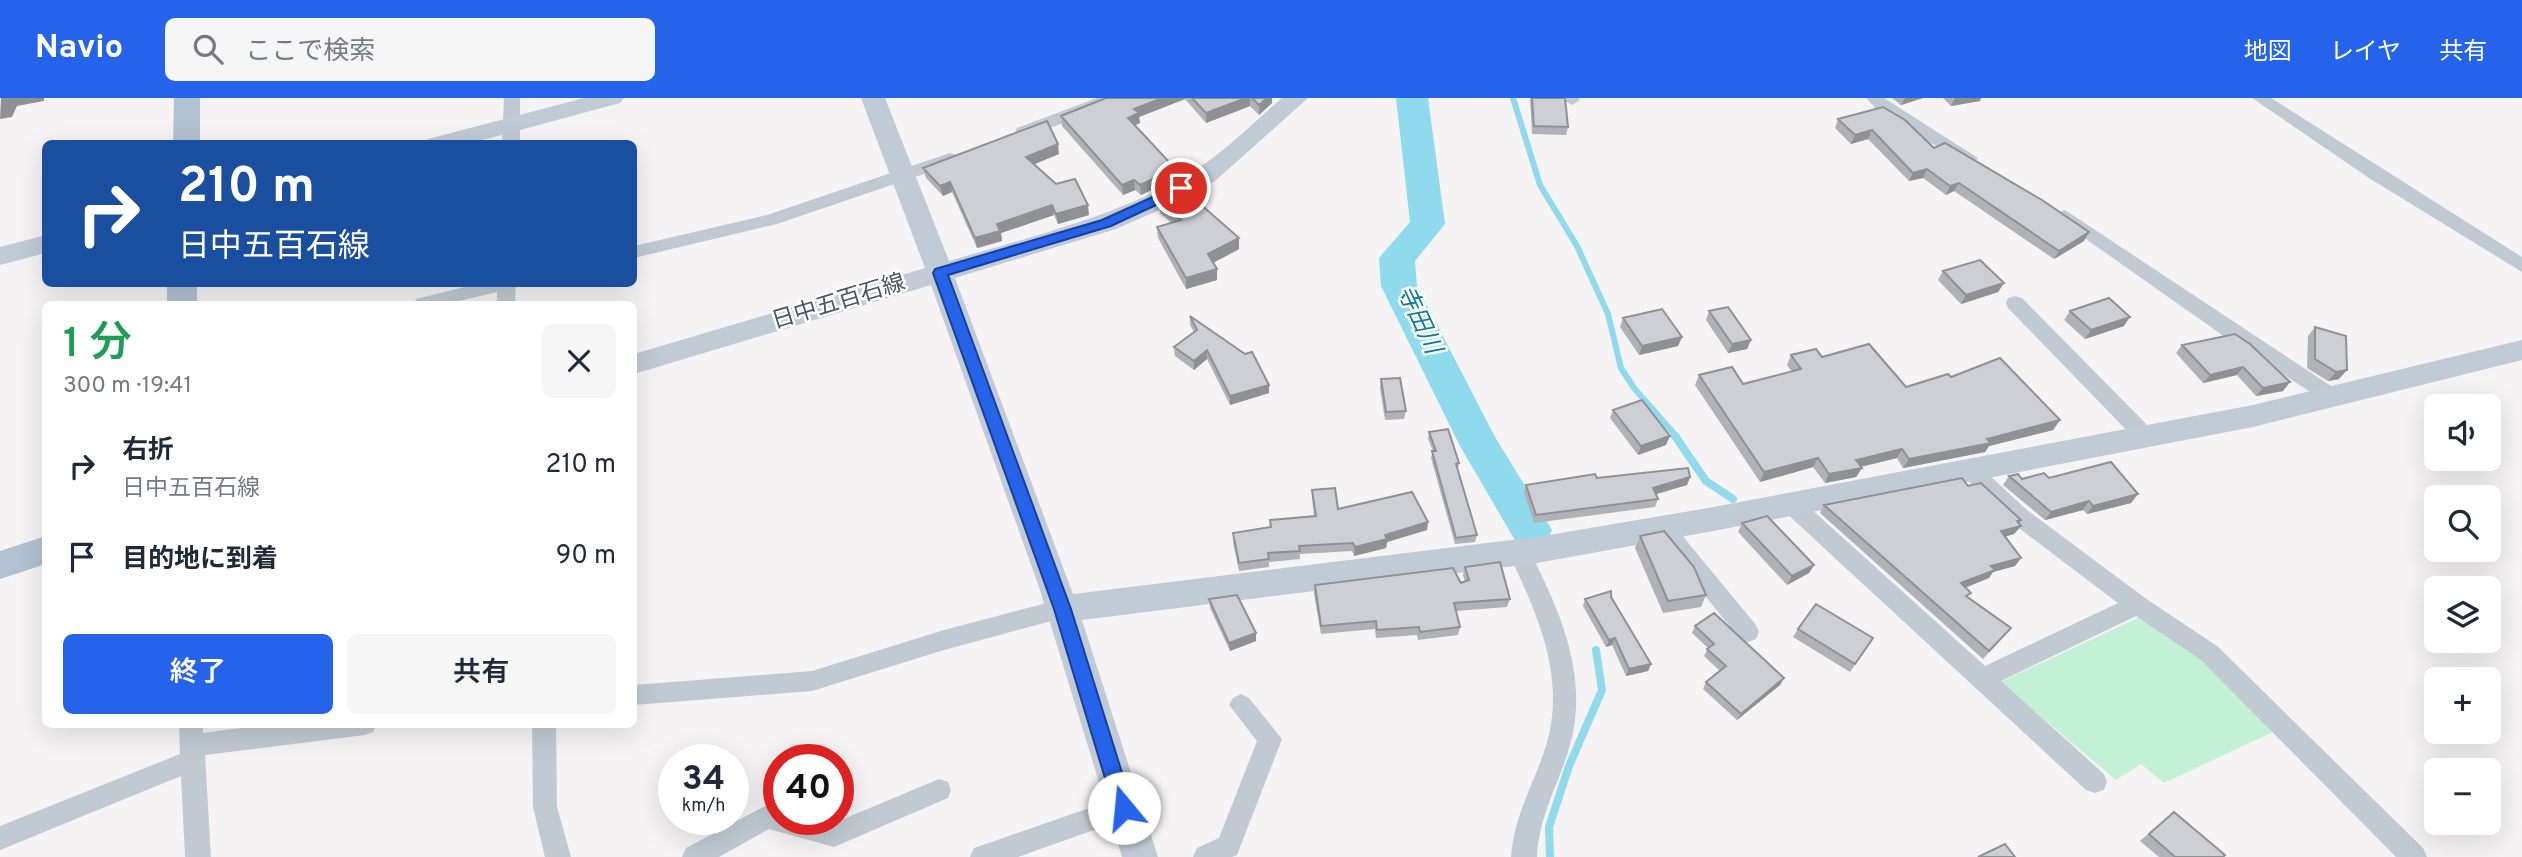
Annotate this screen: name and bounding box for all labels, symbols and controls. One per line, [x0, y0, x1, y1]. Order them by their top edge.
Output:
search box [165, 18, 655, 81]
text: Navio [35, 28, 123, 70]
icon: search [189, 30, 227, 68]
text: ここで検索 [245, 36, 375, 69]
text: 地図 [2244, 38, 2292, 68]
text: レイヤ [2330, 38, 2401, 68]
text: 共有 [2439, 38, 2487, 68]
text: 210 m [178, 158, 315, 220]
pin [1151, 158, 1211, 218]
icon: right [63, 168, 154, 259]
icon: arrive [1162, 169, 1200, 207]
text: 日中五百石線 [178, 228, 370, 268]
street label: 日中五百石線 [769, 269, 909, 337]
water label: 寺田川 [1389, 281, 1448, 362]
text: 1 分 [63, 319, 132, 372]
button: close [542, 324, 616, 398]
text: 300 m · 19:41 [63, 372, 192, 401]
map controls [2424, 394, 2501, 835]
button: sound [2424, 394, 2501, 471]
text: 右折 [122, 435, 174, 468]
icon: right [63, 447, 101, 485]
text: 210 m [546, 449, 616, 482]
text: 日中五百石線 [122, 475, 260, 504]
button: search [2424, 485, 2501, 562]
icon: arrive [63, 538, 101, 576]
text: 90 m [556, 540, 616, 573]
text: 目的地に到着 [122, 544, 278, 577]
button: layers [2424, 576, 2501, 653]
button: 終了 [63, 634, 333, 714]
button: 共有 [347, 634, 616, 714]
button: + [2424, 667, 2501, 744]
speed limit sign: 40 [763, 744, 854, 835]
text: 34 [682, 758, 725, 802]
button: − [2424, 758, 2501, 835]
position arrow [1087, 771, 1161, 845]
text: km/h [682, 795, 725, 818]

